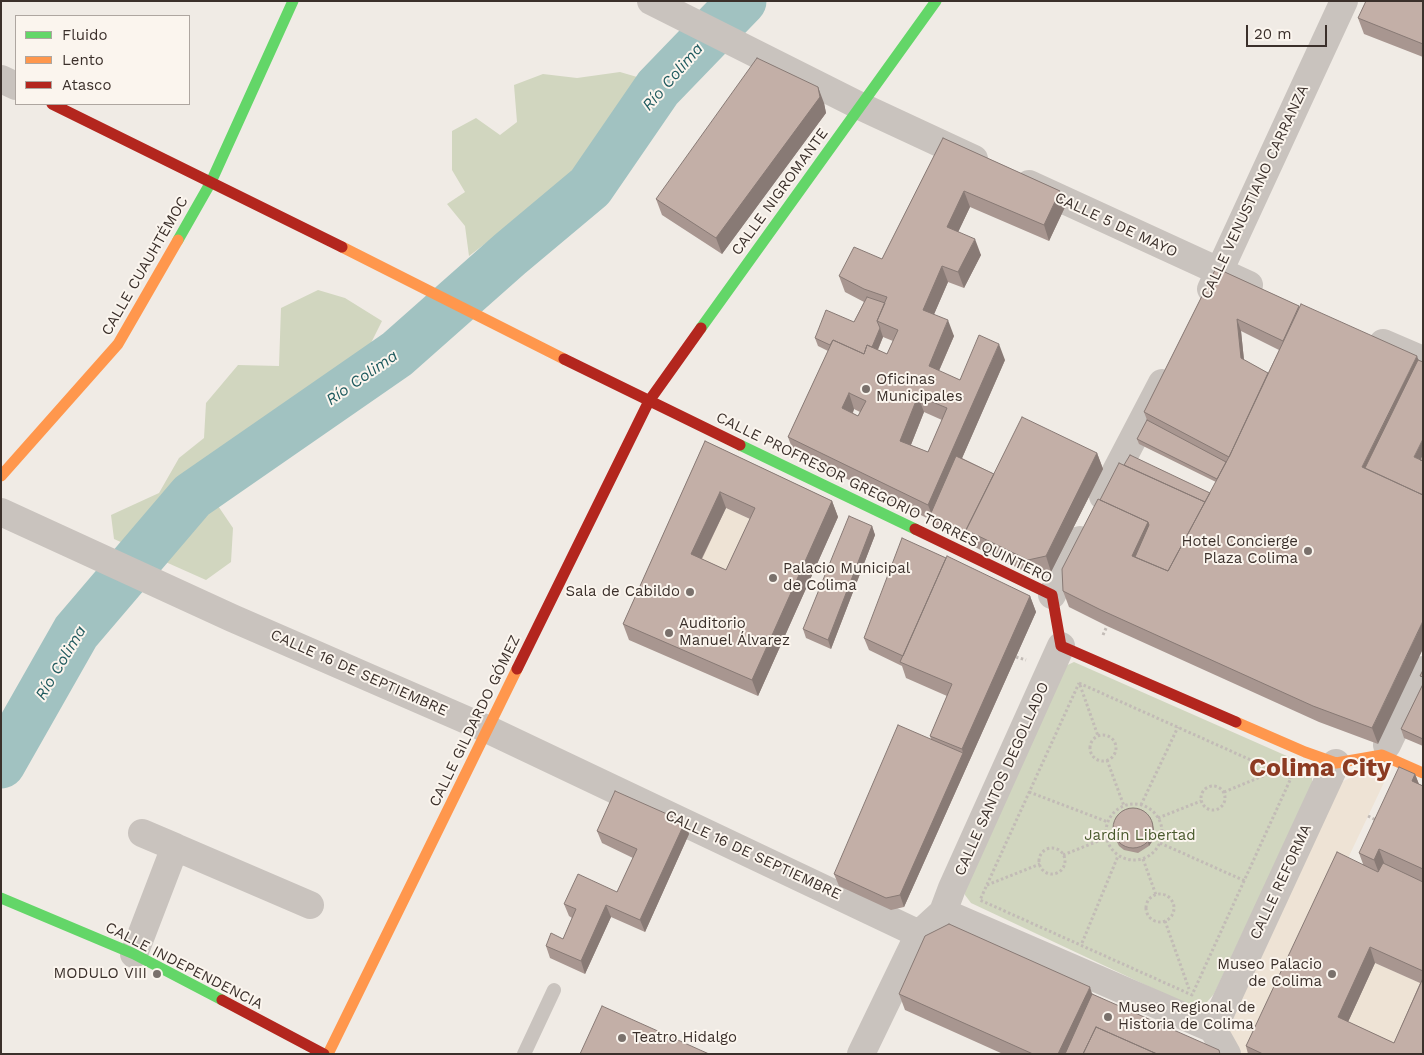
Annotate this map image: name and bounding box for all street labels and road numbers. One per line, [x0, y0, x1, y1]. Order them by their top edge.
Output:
street label: CALLE VENUSTIANO CARRANZA [1197, 82, 1313, 302]
street label: CALLE NIGROMANTE [728, 125, 832, 259]
street label: CALLE 5 DE MAYO [1052, 189, 1180, 261]
street label: CALLE CUAUHTÉMOC [98, 193, 192, 339]
street label: CALLE PROFRESOR GREGORIO TORRES QUINTERO [713, 408, 1055, 588]
street label: CALLE 16 DE SEPTIEMBRE [268, 626, 450, 720]
street label: CALLE GILDARDO GÓMEZ [426, 632, 524, 810]
street label: CALLE SANTOS DEGOLLADO [951, 679, 1053, 879]
street label: CALLE 16 DE SEPTIEMBRE [662, 806, 844, 904]
street label: CALLE REFORMA [1246, 821, 1316, 943]
street label: CALLE INDEPENDENCIA [102, 918, 266, 1014]

